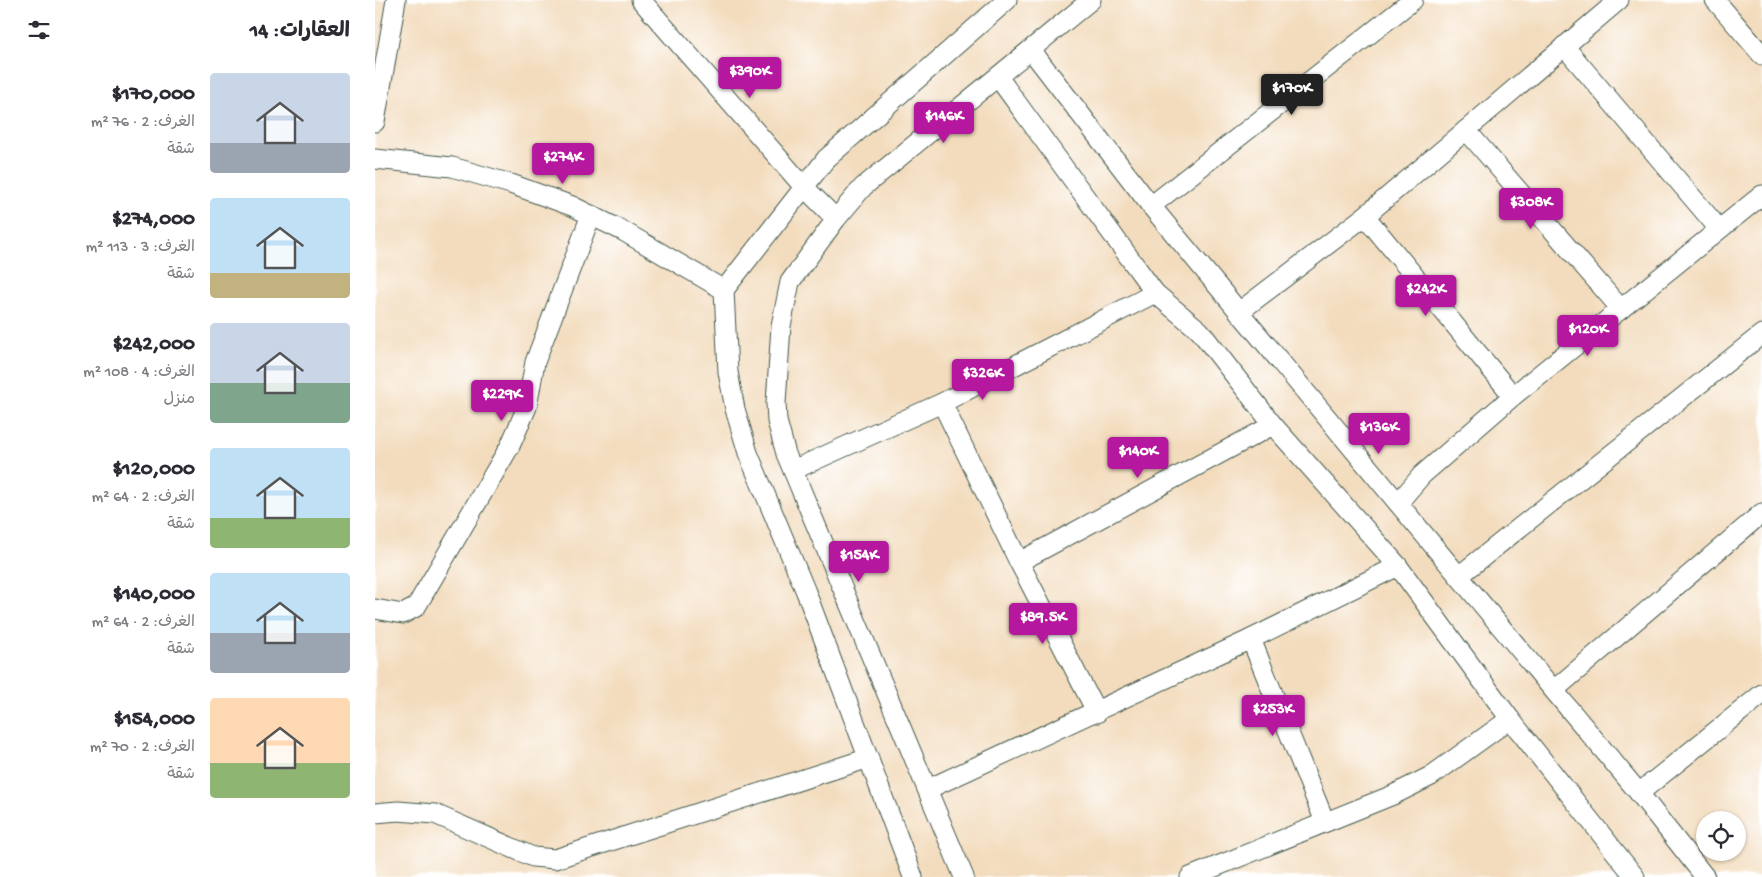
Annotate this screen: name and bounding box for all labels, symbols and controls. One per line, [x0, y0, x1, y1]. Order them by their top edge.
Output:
icon: filters [25, 16, 53, 44]
text: العقارات: 14 [250, 20, 350, 45]
pin: $390K [715, 56, 785, 99]
text: $390K [729, 63, 771, 82]
pin: $170K [1257, 74, 1327, 116]
text: $170K [1272, 80, 1312, 99]
text: $170,000 [112, 83, 195, 108]
icon: home [250, 93, 310, 153]
pin: $146K [909, 102, 979, 144]
text: $146K [925, 108, 963, 127]
text: الغرف: 2 · 76 m² [91, 114, 195, 133]
text: شقة [167, 141, 195, 160]
pin: $274K [528, 142, 598, 185]
text: $274K [543, 149, 583, 168]
pin: $308K [1496, 188, 1566, 230]
text: $308K [1510, 194, 1552, 213]
text: $274,000 [112, 208, 195, 233]
icon: home [250, 218, 310, 278]
text: الغرف: 3 · 113 m² [86, 239, 195, 258]
text: شقة [167, 266, 195, 285]
pin: $242K [1391, 274, 1461, 317]
text: $242K [1406, 281, 1446, 300]
pin: $120K [1553, 314, 1623, 357]
text: $120K [1568, 321, 1608, 340]
text: $242,000 [113, 333, 195, 358]
icon: home [250, 343, 310, 403]
pin: $326K [948, 358, 1018, 401]
text: الغرف: 4 · 108 m² [83, 364, 195, 383]
text: $326K [963, 365, 1003, 384]
pin: $229K [467, 380, 537, 422]
text: $229K [482, 386, 522, 405]
text: منزل [163, 391, 195, 410]
pin: $136K [1344, 412, 1414, 455]
text: $136K [1360, 419, 1398, 438]
pin: $140K [1103, 436, 1173, 479]
text: $140K [1118, 443, 1158, 462]
text: $120,000 [112, 458, 195, 483]
icon: home [250, 468, 310, 528]
text: الغرف: 2 · 64 m² [92, 489, 195, 508]
text: شقة [167, 516, 195, 535]
pin: $154K [824, 540, 894, 583]
text: $154K [840, 547, 878, 566]
text: $140,000 [113, 583, 195, 608]
icon: home [250, 593, 310, 653]
pin: $89.5K [1002, 602, 1084, 645]
text: $89.5K [1020, 609, 1066, 628]
text: الغرف: 2 · 64 m² [92, 614, 195, 633]
text: شقة [167, 641, 195, 660]
pin: $253K [1238, 694, 1308, 737]
text: $253K [1253, 701, 1293, 720]
text: $154,000 [114, 708, 195, 733]
icon: home [250, 718, 310, 778]
text: الغرف: 2 · 70 m² [90, 739, 195, 758]
text: شقة [167, 766, 195, 785]
map controls [1696, 811, 1746, 861]
button: locate [1696, 811, 1746, 861]

